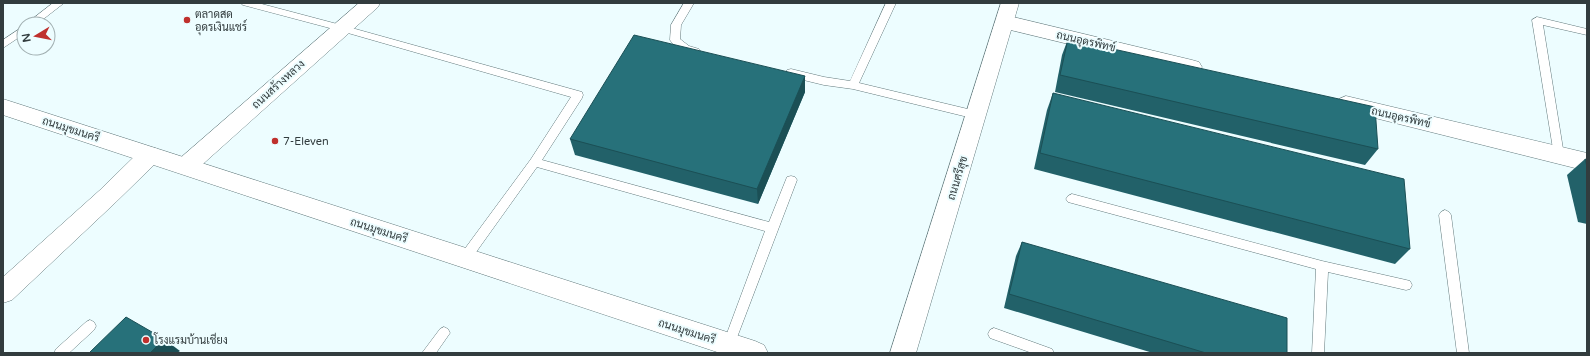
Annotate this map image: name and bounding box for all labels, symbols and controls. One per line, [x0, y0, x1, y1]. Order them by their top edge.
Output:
place label: ตลาดสด อุดรเงินแชร์ [195, 8, 247, 36]
marker: ตลาดสด อุดรเงินแชร์ [182, 15, 192, 25]
north arrow [16, 16, 56, 56]
street label: ถนนอุดรพิทข์ [1055, 26, 1117, 57]
text: N [19, 32, 34, 43]
street label: ถนนสร้างหลวง [249, 57, 307, 111]
street label: ถนนอุดรพิทข์ [1370, 102, 1432, 133]
street label: ถนนมุขมนครี [40, 112, 102, 147]
place label: 7-Eleven [283, 135, 329, 148]
marker: 7-Eleven [270, 136, 280, 146]
street label: ถนนศรีสุข [943, 154, 972, 202]
street label: ถนนมุขมนครี [348, 213, 410, 248]
street label: ถนนมุขมนครี [656, 314, 718, 349]
place label: โรงแรมบ้านเชียง [153, 332, 228, 347]
marker: โรงแรมบ้านเชียง [141, 335, 151, 345]

